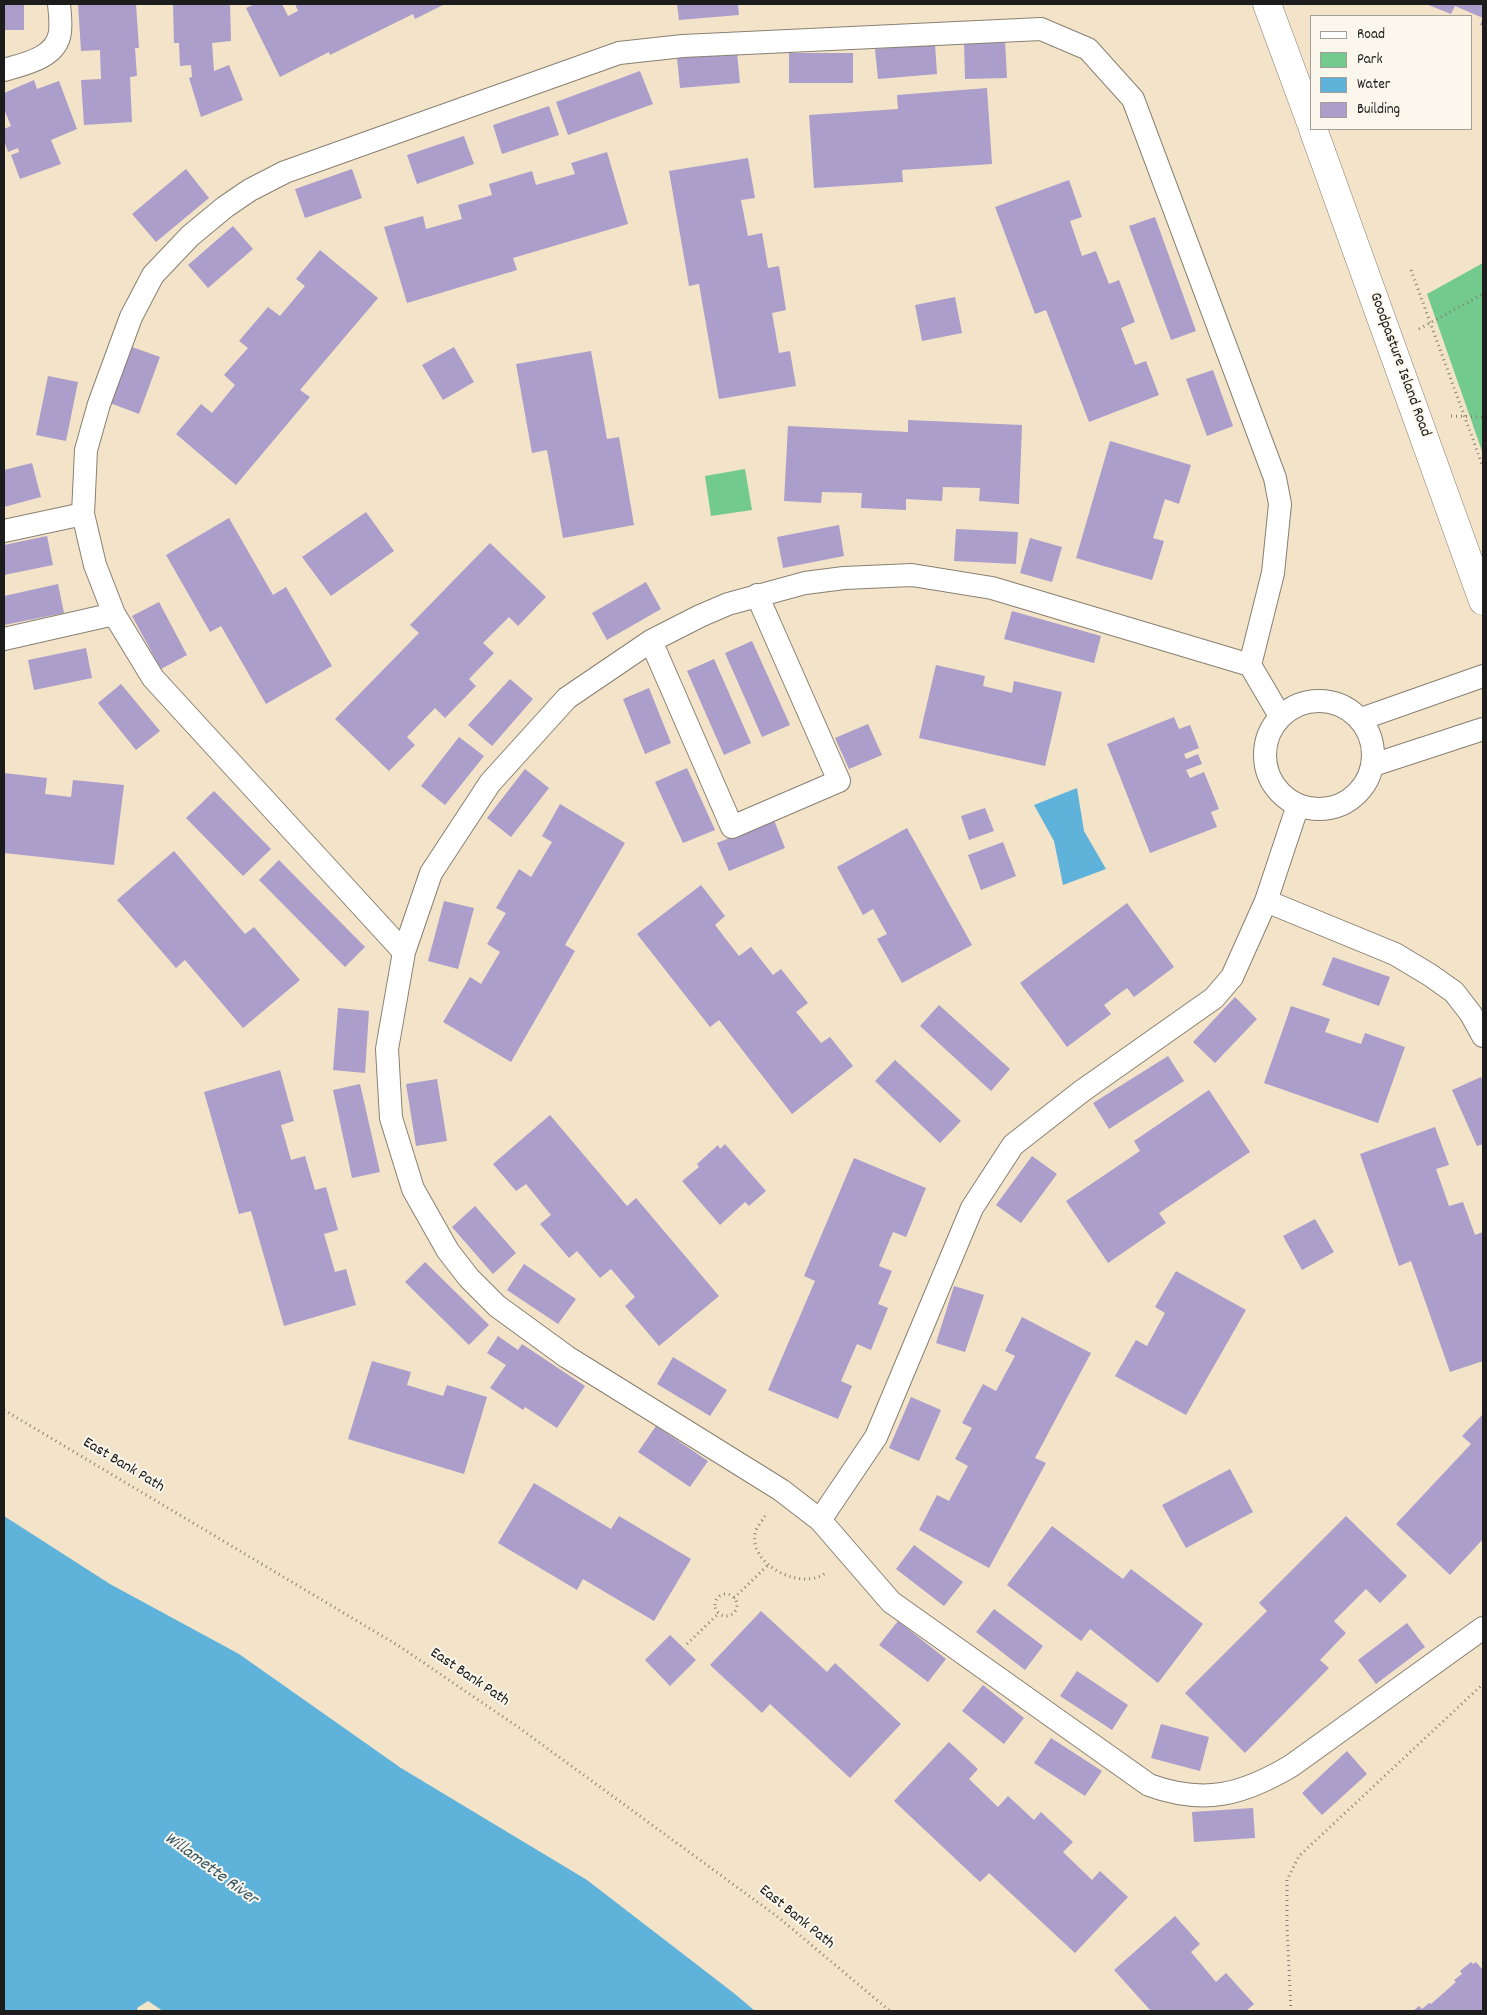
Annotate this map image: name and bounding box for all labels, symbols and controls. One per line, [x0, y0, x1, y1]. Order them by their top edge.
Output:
legend [1310, 15, 1472, 130]
text: Road [1357, 24, 1385, 46]
text: Park [1357, 49, 1383, 71]
text: Water [1357, 74, 1390, 96]
text: Building [1357, 99, 1400, 121]
street label: Goodpasture Island Road [1364, 290, 1434, 440]
street label: East Bank Path [79, 1434, 167, 1498]
street label: East Bank Path [426, 1644, 512, 1712]
water label: Willamette River [159, 1829, 261, 1911]
street label: East Bank Path [754, 1882, 838, 1954]

